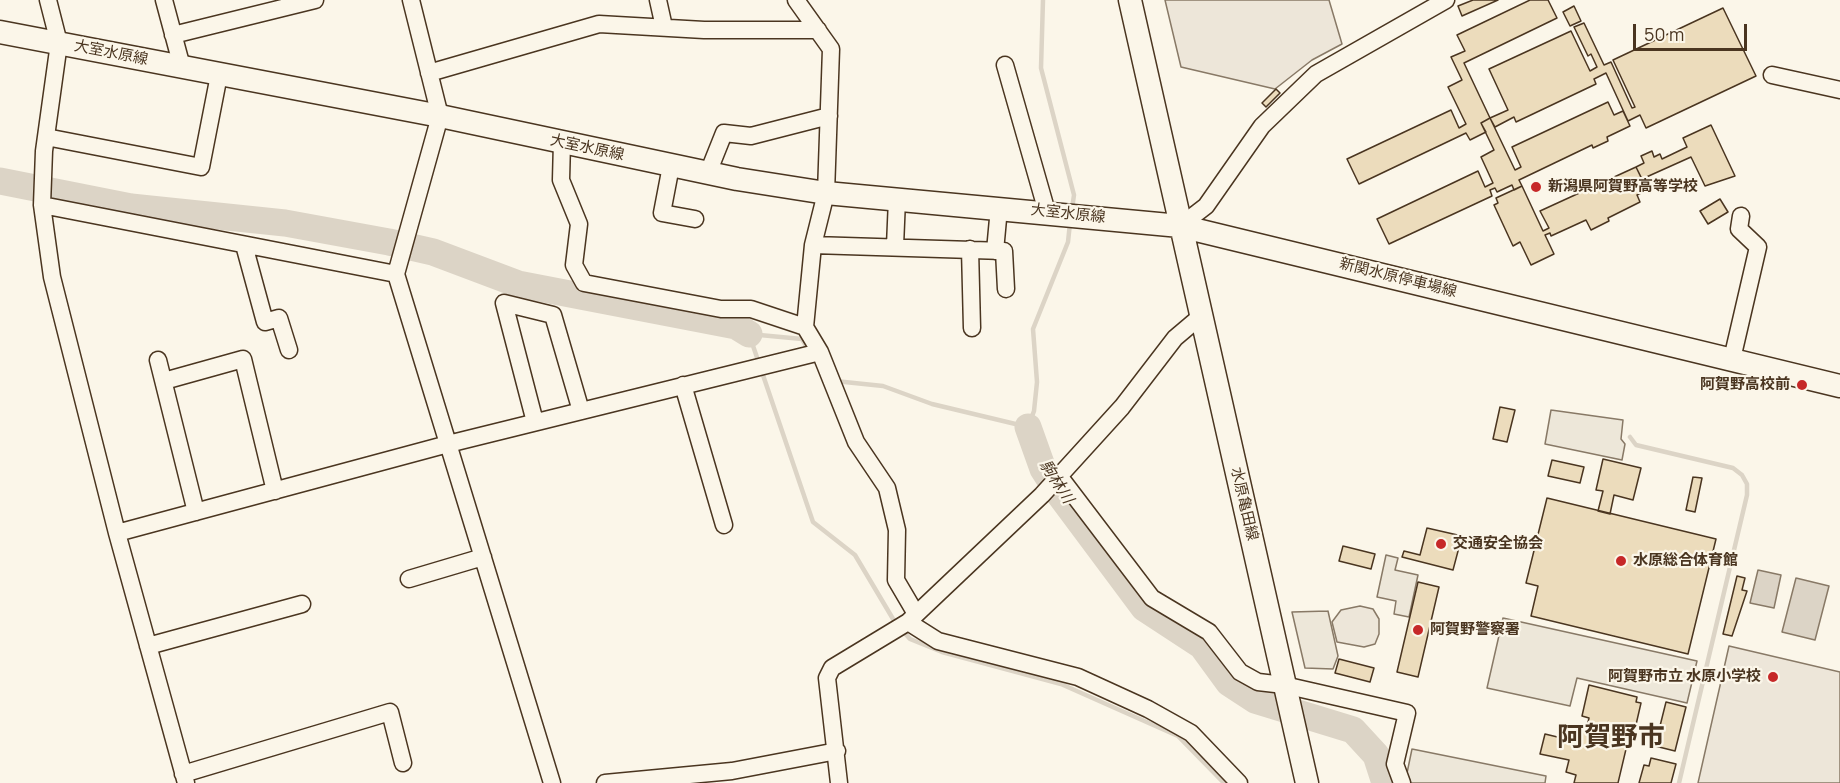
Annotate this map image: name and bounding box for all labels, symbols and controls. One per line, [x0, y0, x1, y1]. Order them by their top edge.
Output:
scale bar [1636, 12, 1750, 50]
text: 50 m [1644, 22, 1684, 46]
street label: 大室水原線 [72, 37, 150, 69]
street label: 大室水原線 [548, 131, 626, 165]
place label: 新潟県阿賀野高等学校 [1548, 178, 1698, 196]
marker: 新潟県阿賀野高等学校 [1529, 180, 1543, 194]
street label: 大室水原線 [1030, 201, 1106, 227]
street label: 新関水原停車場線 [1338, 255, 1458, 301]
place label: 阿賀野高校前 [1700, 376, 1790, 394]
marker: 阿賀野高校前 [1795, 378, 1809, 392]
water label: 駒林川 [1035, 457, 1077, 507]
street label: 水原亀田線 [1227, 465, 1261, 543]
place label: 交通安全協会 [1453, 535, 1543, 553]
marker: 交通安全協会 [1434, 537, 1448, 551]
place label: 水原総合体育館 [1633, 552, 1738, 570]
marker: 水原総合体育館 [1614, 554, 1628, 568]
place label: 阿賀野警察署 [1430, 621, 1520, 639]
marker: 阿賀野警察署 [1411, 623, 1425, 637]
place label: 阿賀野市立 水原小学校 [1608, 668, 1761, 686]
marker: 阿賀野市立 水原小学校 [1766, 670, 1780, 684]
district label: 阿賀野市 [1557, 722, 1665, 754]

